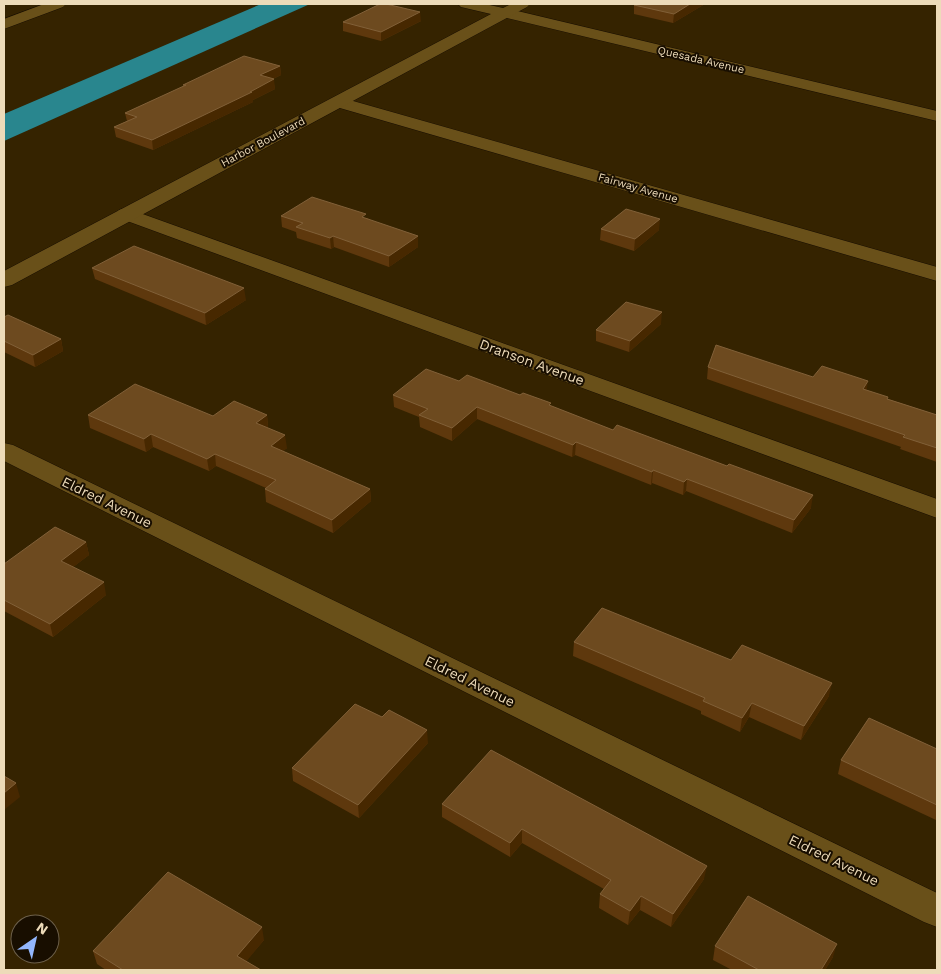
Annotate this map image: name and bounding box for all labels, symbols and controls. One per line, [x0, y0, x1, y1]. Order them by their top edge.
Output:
street label: Quesada Avenue [656, 44, 746, 76]
street label: Harbor Boulevard [219, 114, 307, 170]
street label: Fairway Avenue [597, 170, 679, 206]
street label: Dranson Avenue [477, 336, 587, 388]
street label: Eldred Avenue [59, 473, 155, 531]
street label: Eldred Avenue [422, 652, 518, 710]
street label: Eldred Avenue [786, 831, 882, 889]
north arrow [10, 914, 60, 964]
text: N [33, 919, 51, 938]

